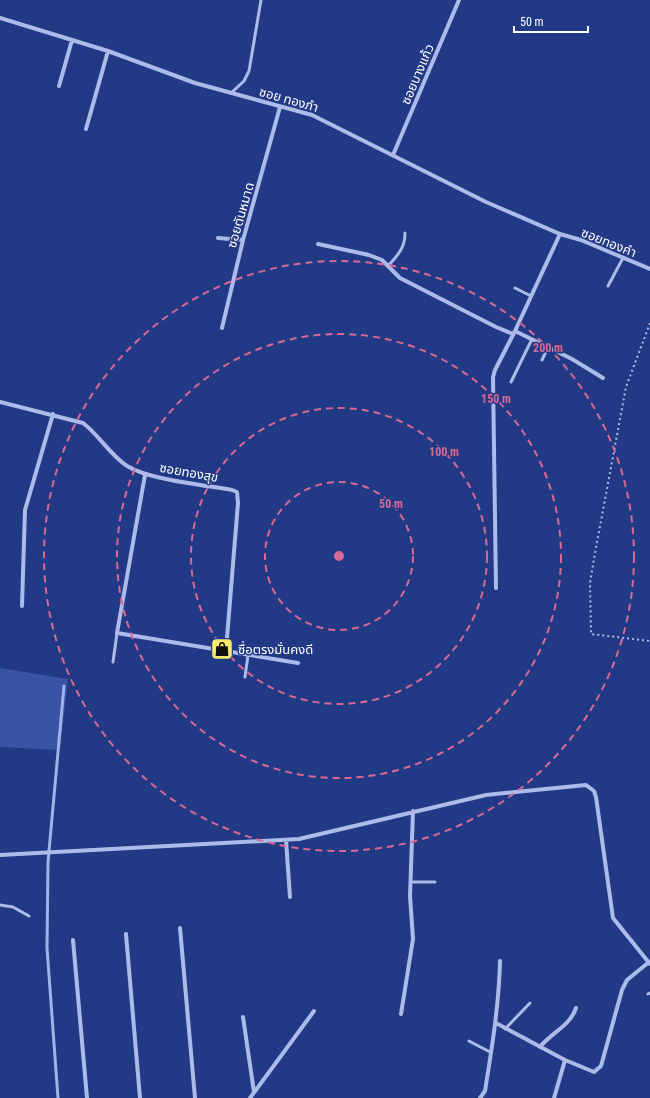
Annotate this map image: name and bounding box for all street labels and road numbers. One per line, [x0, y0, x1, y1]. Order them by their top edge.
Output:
street label: ซอยบางแก้ว [398, 42, 437, 107]
street label: ซอย ทองภํา [258, 84, 320, 115]
street label: ซอยตันหมาด [224, 181, 257, 250]
street label: ซอยทองคำ [579, 225, 639, 260]
street label: ซอยทองสุข [158, 460, 219, 485]

